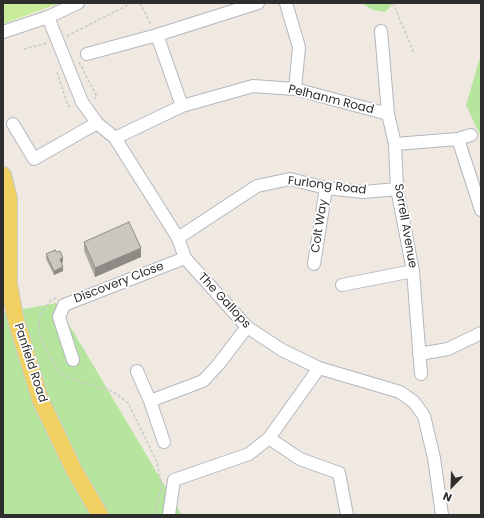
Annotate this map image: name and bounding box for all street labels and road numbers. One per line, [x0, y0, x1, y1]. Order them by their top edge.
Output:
street label: Pelhanm Road [287, 82, 375, 118]
street label: Furlong Road [287, 174, 367, 198]
street label: Sorrell Avenue [391, 183, 419, 269]
street label: Colt Way [309, 198, 331, 254]
street label: Discovery Close [72, 259, 166, 307]
street label: The Gallops [195, 270, 253, 332]
street label: Panfield Road [10, 322, 50, 404]

